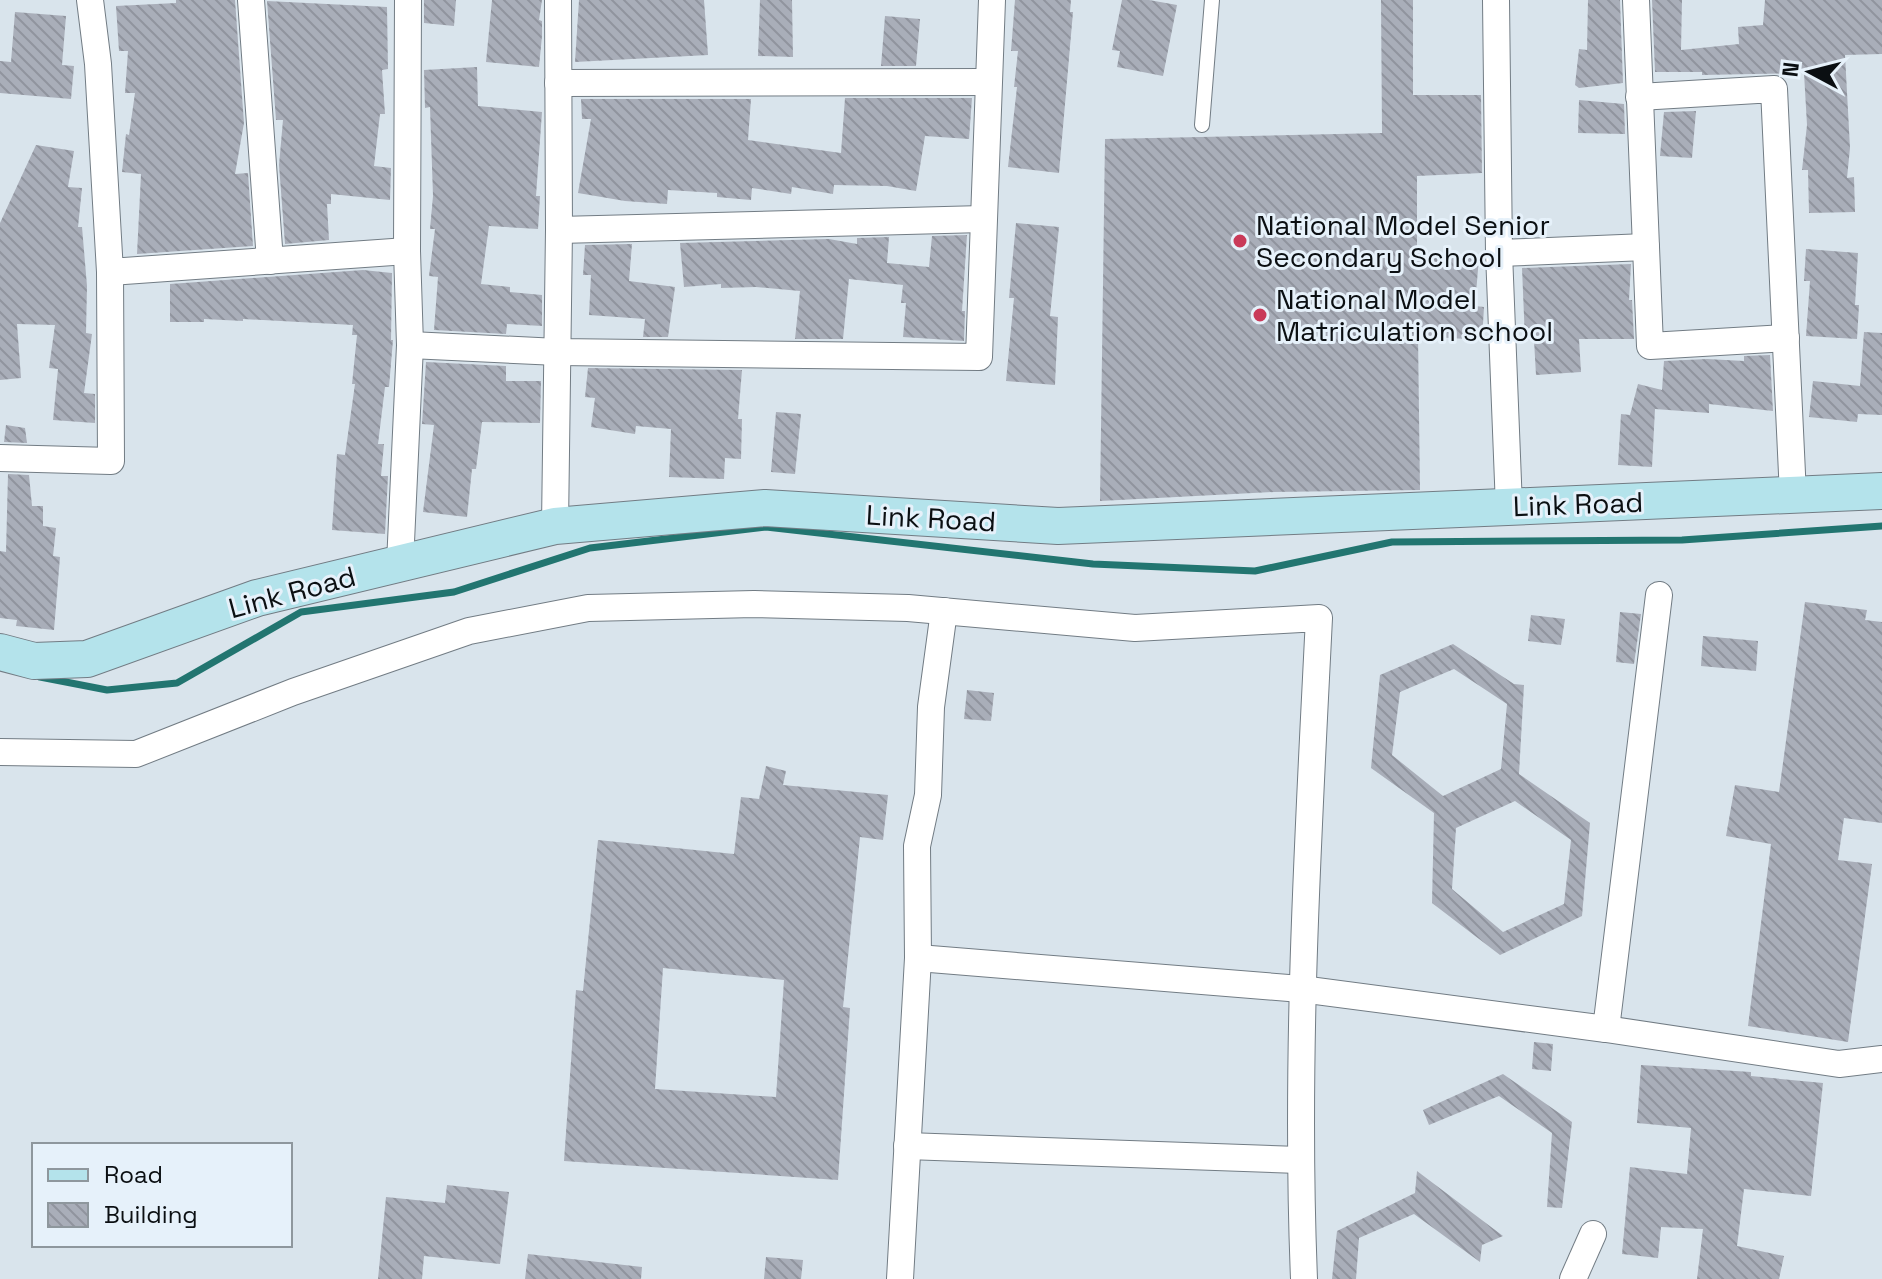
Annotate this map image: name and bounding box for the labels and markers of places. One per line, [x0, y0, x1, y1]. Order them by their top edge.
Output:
place label: National Model Senior Secondary School [1256, 207, 1550, 275]
marker: National Model Senior Secondary School [1231, 232, 1249, 250]
place label: National Model Matriculation school [1276, 281, 1553, 349]
marker: National Model Matriculation school [1251, 306, 1269, 324]

